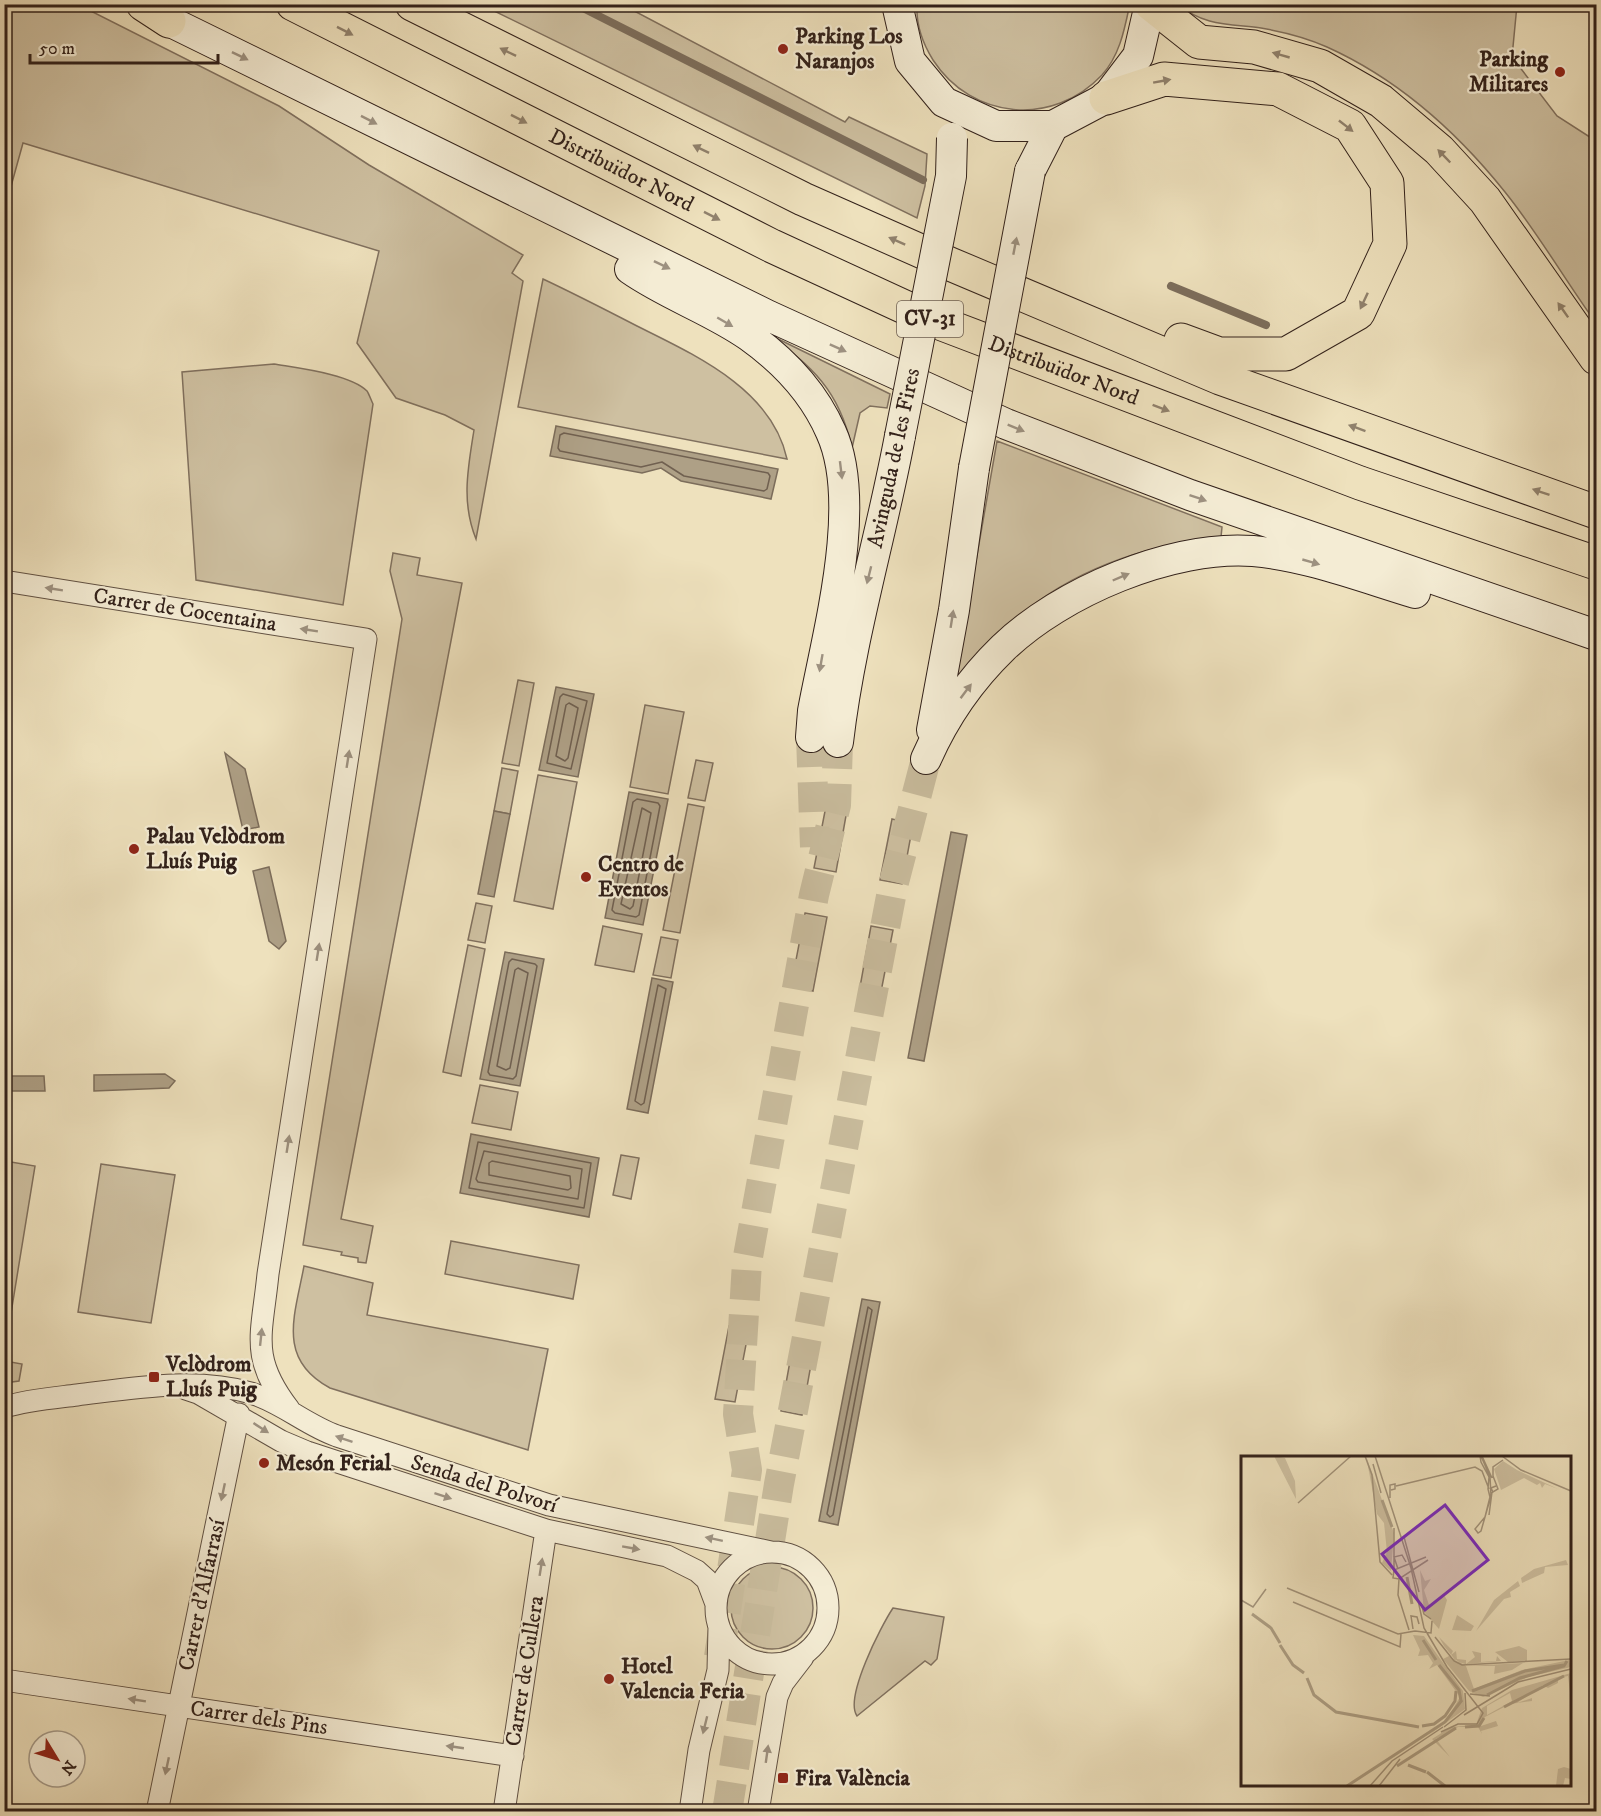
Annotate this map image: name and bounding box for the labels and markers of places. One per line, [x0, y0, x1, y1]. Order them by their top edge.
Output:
place label: Parking Los Naranjos [795, 23, 903, 76]
marker: Parking Los Naranjos [776, 42, 790, 56]
place label: Parking Militares [1469, 46, 1549, 98]
marker: Parking Militares [1553, 65, 1567, 79]
place label: Palau Velòdrom Lluís Puig [146, 823, 285, 875]
marker: Palau Velòdrom Lluís Puig [127, 842, 141, 856]
place label: Centro de Eventos [598, 851, 684, 903]
marker: Centro de Eventos [579, 870, 593, 884]
place label: Velòdrom Lluís Puig [165, 1351, 258, 1403]
marker: Velòdrom Lluís Puig [147, 1370, 161, 1384]
place label: Mesón Ferial [276, 1450, 391, 1477]
marker: Mesón Ferial [257, 1456, 271, 1470]
place label: Hotel Valencia Feria [620, 1653, 745, 1705]
marker: Hotel Valencia Feria [602, 1672, 616, 1686]
place label: Fira València [795, 1765, 911, 1792]
marker: Fira València [776, 1771, 790, 1785]

